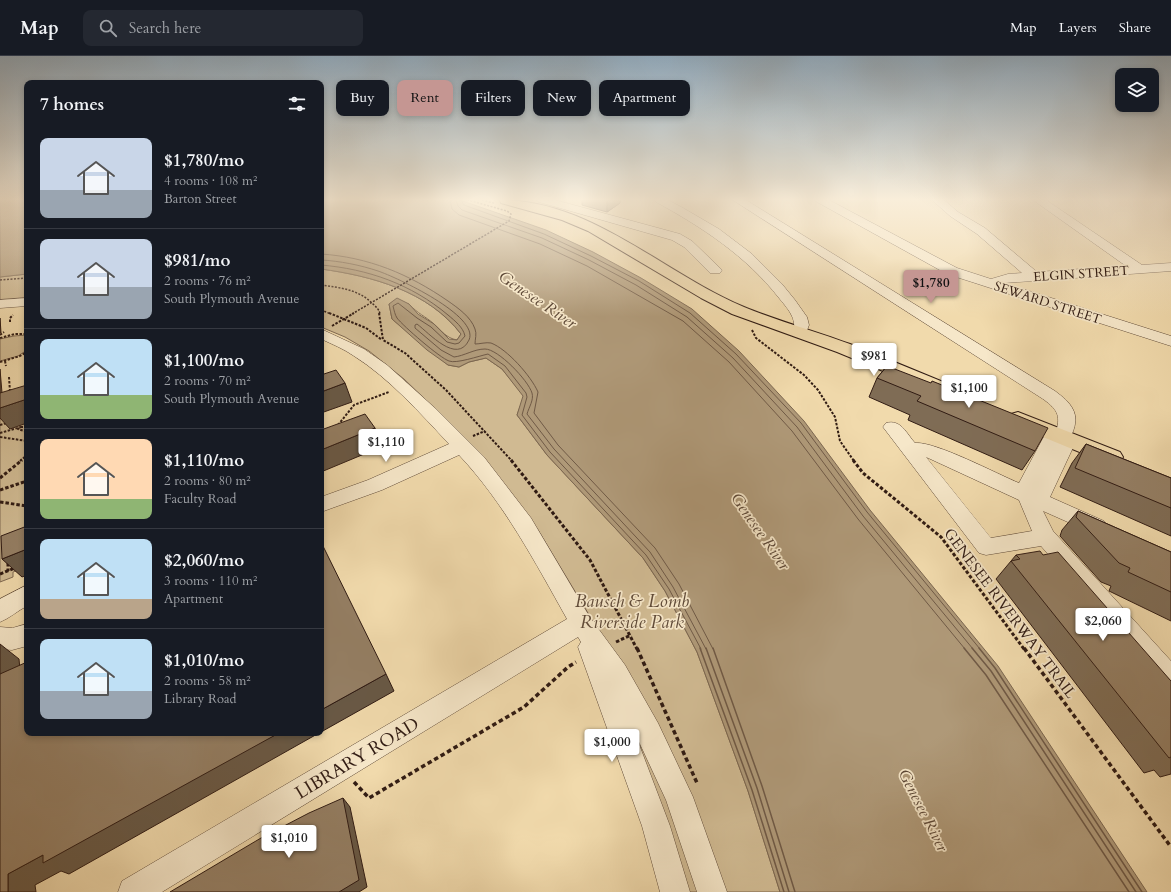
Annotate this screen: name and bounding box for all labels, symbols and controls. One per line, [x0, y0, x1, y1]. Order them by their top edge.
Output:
search box [83, 10, 363, 46]
text: Map [20, 15, 59, 41]
icon: search [97, 17, 119, 39]
text: Search here [129, 18, 201, 38]
text: Map [1010, 18, 1037, 37]
text: Layers [1059, 18, 1097, 37]
text: Share [1119, 18, 1151, 37]
map controls [1115, 68, 1159, 112]
button: layers [1115, 68, 1159, 112]
chip: Buy [336, 80, 389, 116]
chip: Rent [397, 80, 453, 116]
chip: Filters [461, 80, 525, 116]
chip: New [533, 80, 591, 116]
chip: Apartment [599, 80, 690, 116]
text: 7 homes [40, 93, 104, 116]
icon: filters [286, 93, 308, 115]
text: $1,780/mo [164, 149, 244, 172]
icon: home [72, 154, 120, 202]
text: 4 rooms · 108 m² [164, 172, 257, 190]
text: Barton Street [164, 190, 236, 208]
text: $981/mo [164, 249, 230, 272]
icon: home [72, 255, 120, 303]
street label: ELGIN STREET [1033, 262, 1130, 286]
water label: Genesee River [494, 266, 581, 334]
pin: $1,780 [898, 270, 964, 304]
text: 2 rooms · 76 m² [164, 272, 251, 290]
text: $1,780 [912, 274, 950, 292]
street label: SEWARD STREET [992, 277, 1104, 329]
text: South Plymouth Avenue [164, 290, 299, 308]
pin: $981 [850, 343, 898, 377]
text: $981 [861, 347, 887, 365]
text: $1,100/mo [164, 349, 244, 372]
icon: home [72, 355, 120, 403]
text: 2 rooms · 70 m² [164, 372, 251, 390]
pin: $1,100 [936, 375, 1002, 409]
text: $1,100 [950, 379, 988, 397]
text: South Plymouth Avenue [164, 390, 299, 408]
pin: $1,110 [353, 429, 419, 463]
text: $1,110 [367, 433, 405, 451]
text: $1,110/mo [164, 449, 244, 472]
icon: home [72, 455, 120, 503]
text: 2 rooms · 80 m² [164, 472, 251, 490]
water label: Genesee River [725, 489, 795, 575]
text: Faculty Road [164, 490, 236, 508]
street label: GENESEE RIVERWAY TRAIL [939, 524, 1081, 703]
text: $2,060/mo [164, 549, 244, 572]
icon: home [72, 555, 120, 603]
text: 3 rooms · 110 m² [164, 572, 257, 590]
park label: Bausch & Lomb Riverside Park [575, 589, 689, 635]
text: Apartment [164, 590, 223, 608]
pin: $2,060 [1070, 608, 1136, 642]
text: $2,060 [1084, 612, 1122, 630]
text: $1,010/mo [164, 649, 244, 672]
icon: home [72, 655, 120, 703]
text: 2 rooms · 58 m² [164, 672, 251, 690]
text: Library Road [164, 690, 237, 708]
street label: LIBRARY ROAD [291, 711, 424, 805]
pin: $1,000 [579, 729, 645, 763]
text: $1,000 [593, 733, 631, 751]
water label: Genesee River [893, 766, 954, 856]
pin: $1,010 [256, 825, 322, 859]
text: $1,010 [270, 829, 308, 847]

